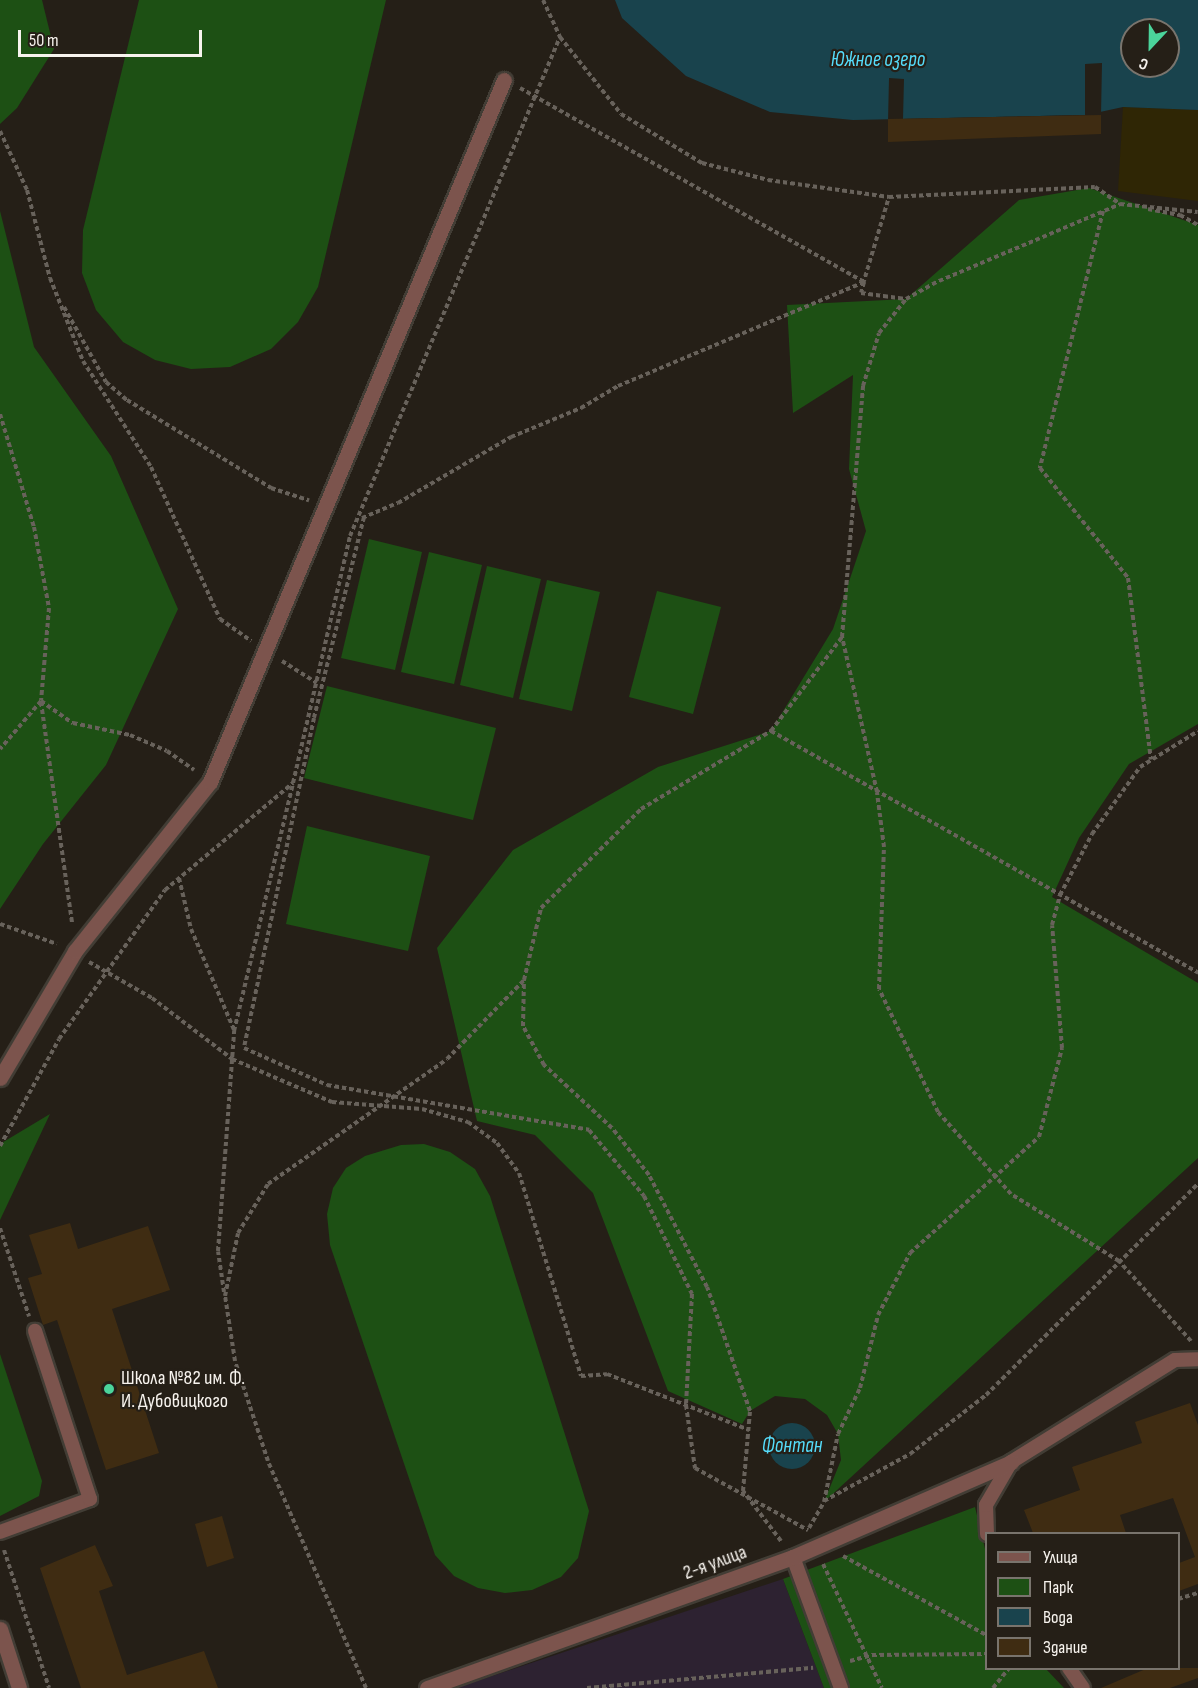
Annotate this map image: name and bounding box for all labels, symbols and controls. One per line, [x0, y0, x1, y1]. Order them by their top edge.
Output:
scale bar [21, 18, 206, 56]
north arrow [1120, 18, 1180, 78]
text: 50 m [29, 30, 59, 51]
water label: Южное озеро [831, 47, 925, 73]
text: С [1136, 53, 1151, 74]
place label: Школа №82 им. Ф. И. Дубовицкого [121, 1366, 245, 1413]
marker: Школа №82 им. Ф. И. Дубовицкого [102, 1382, 116, 1396]
water label: Фонтан [762, 1433, 822, 1459]
legend [985, 1532, 1180, 1670]
street label: 2-я улица [680, 1540, 750, 1586]
text: Улица [1043, 1547, 1078, 1568]
text: Парк [1043, 1577, 1073, 1598]
text: Вода [1043, 1607, 1073, 1628]
text: Здание [1043, 1637, 1088, 1658]

